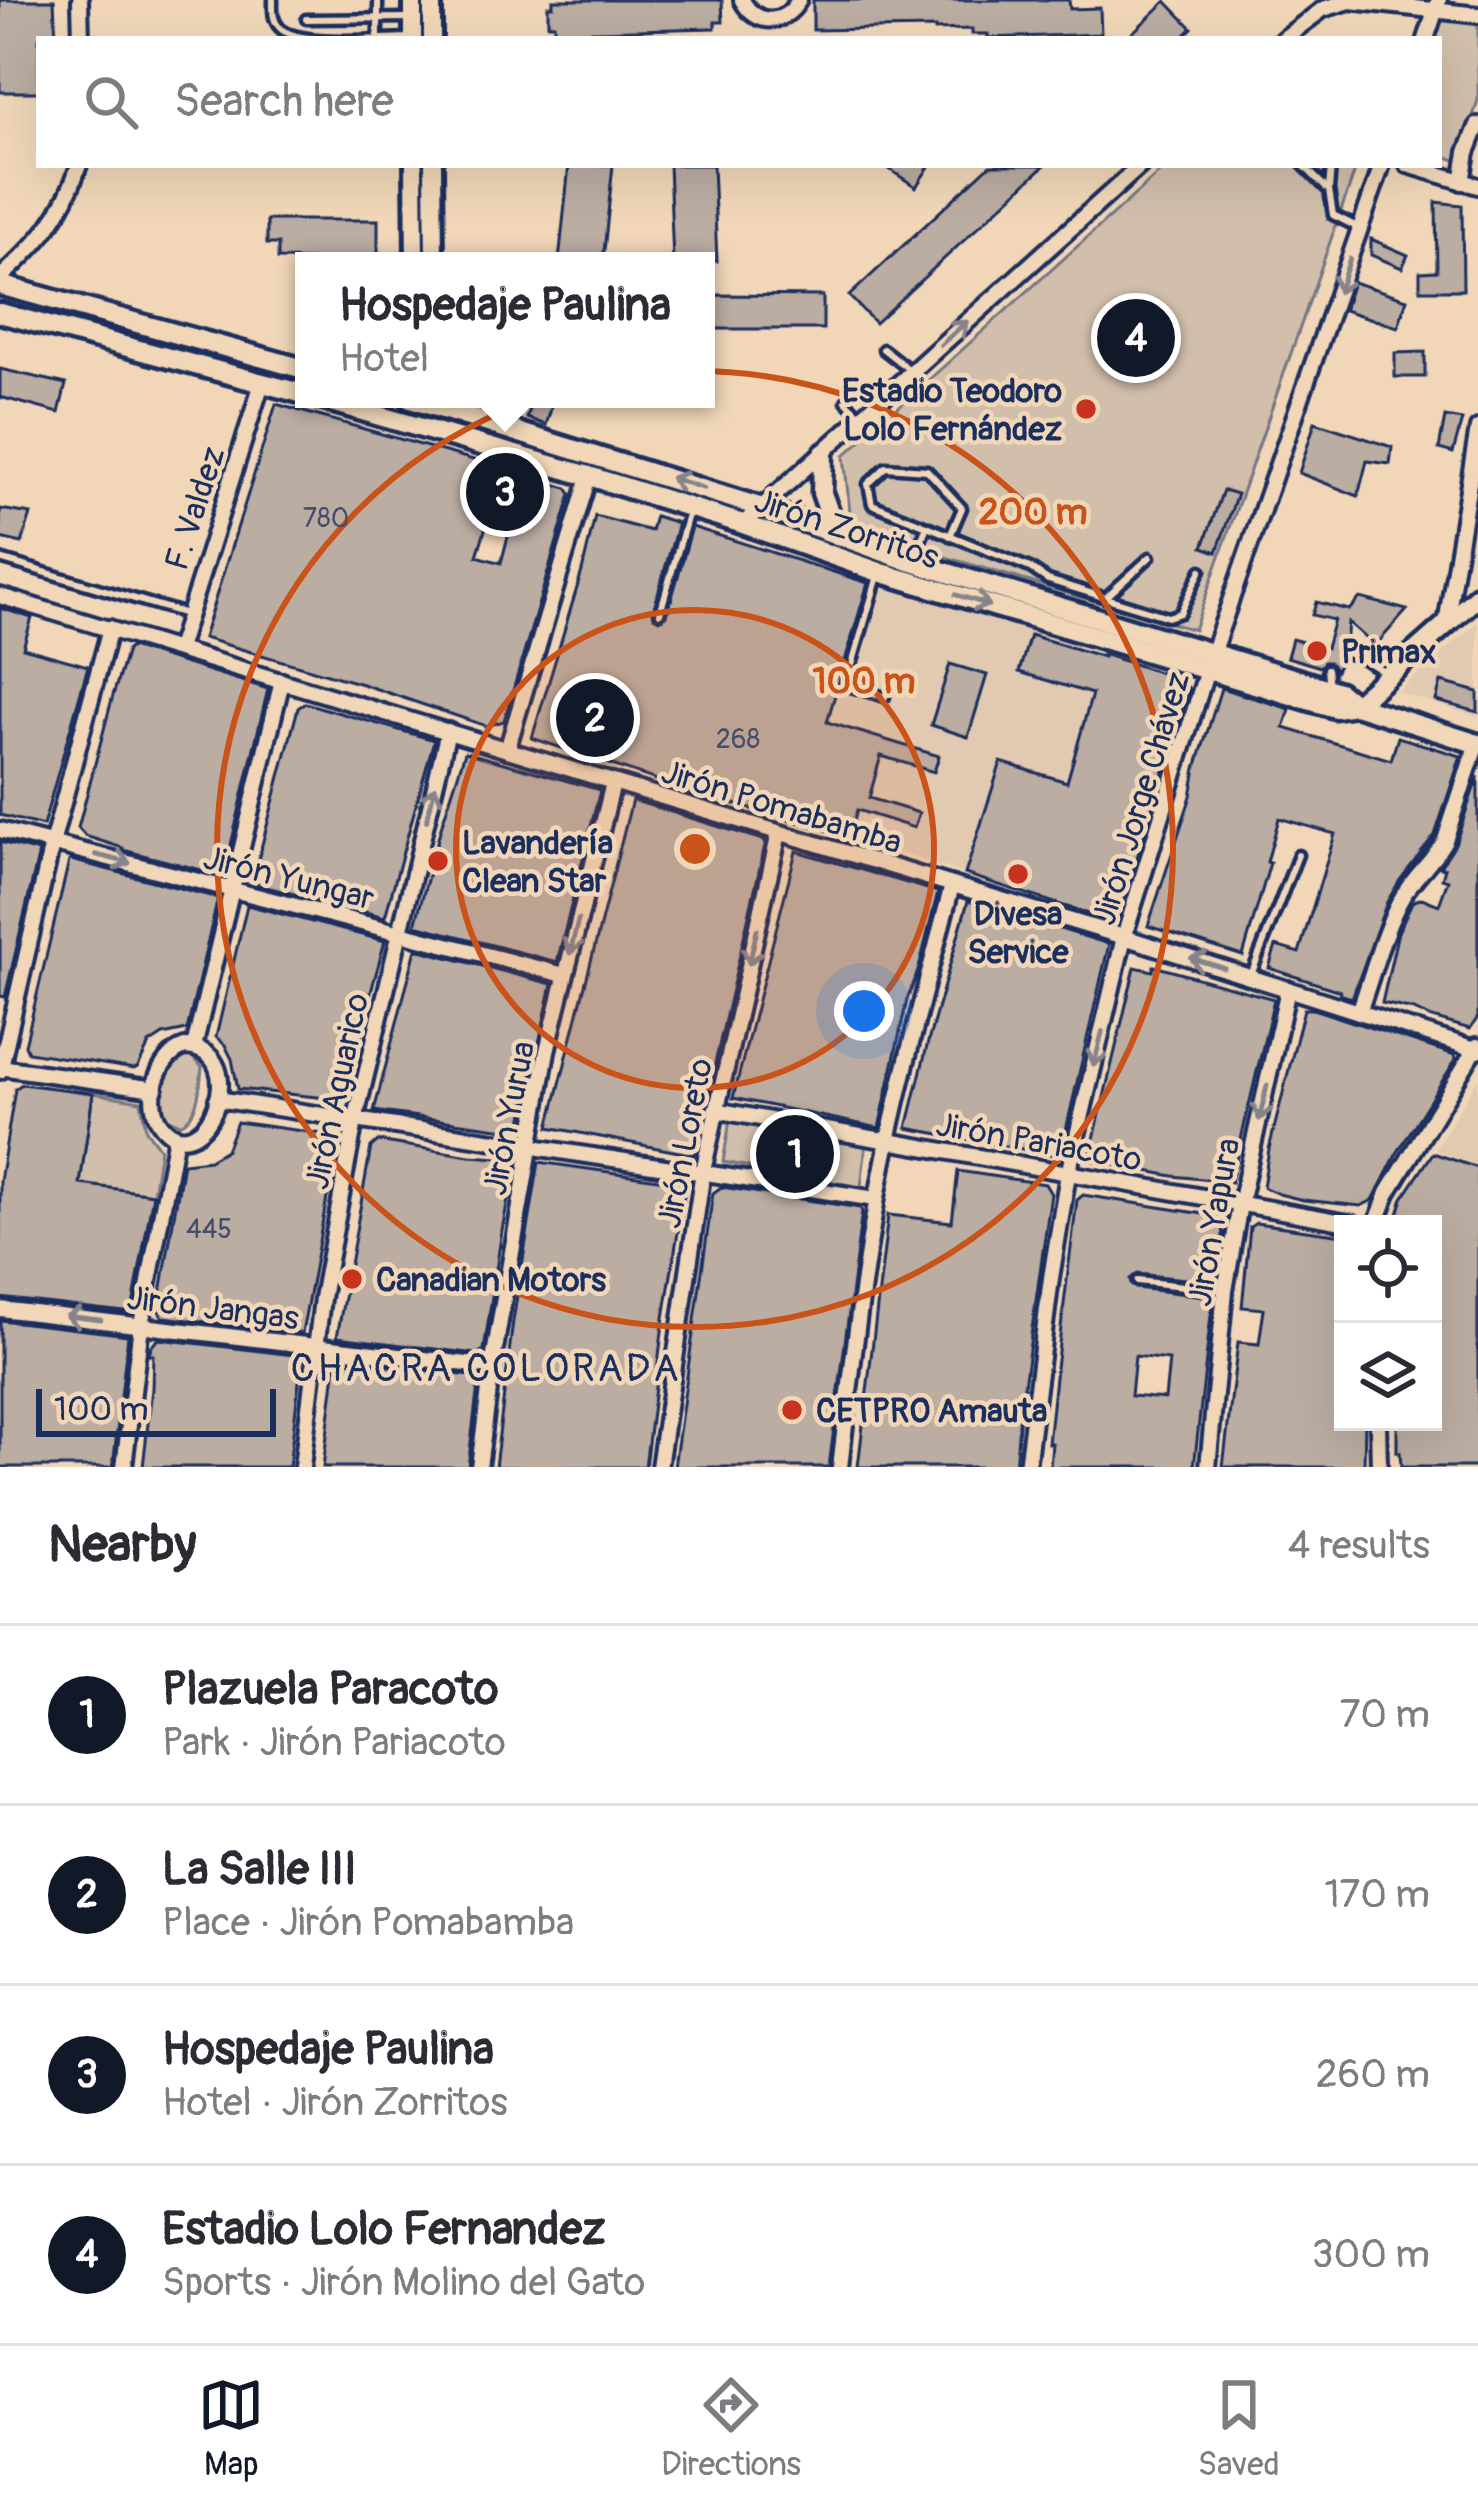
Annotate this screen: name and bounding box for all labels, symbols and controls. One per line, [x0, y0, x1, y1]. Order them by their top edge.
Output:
search box [36, 36, 1442, 168]
icon: search [78, 69, 144, 135]
text: Search here [174, 74, 394, 130]
popup [295, 252, 715, 408]
one-way arrow [1331, 256, 1353, 294]
text: Hospedaje Paulina [339, 278, 671, 334]
pin: 4 [1097, 293, 1175, 383]
one-way arrow [938, 320, 968, 347]
text: Hotel [339, 334, 429, 383]
place label: Estadio Teodoro Lolo Fernández [842, 371, 1062, 450]
marker: Estadio Teodoro Lolo Fernández [1073, 396, 1099, 422]
street label: F. Valdez [156, 442, 235, 575]
pin: 3 [466, 447, 544, 537]
one-way arrow [669, 471, 707, 493]
street label: Jirón Zorritos [749, 480, 944, 579]
text: 200 m [978, 490, 1088, 535]
house number: 780 [303, 502, 349, 535]
one-way arrow [953, 591, 991, 613]
place label: Primax [1341, 632, 1437, 673]
marker: Primax [1304, 638, 1330, 664]
text: 100 m [812, 659, 916, 704]
street label: Jirón Jorge Chávez [1083, 667, 1199, 930]
pin: 2 [556, 673, 634, 763]
house number: 268 [716, 723, 760, 756]
street label: Jirón Pomabamba [656, 751, 907, 863]
one-way arrow [421, 784, 443, 822]
place label: Lavandería Clean Star [462, 823, 613, 902]
centre of rings [674, 828, 716, 870]
street label: Jirón Yungar [199, 837, 378, 920]
marker: Lavandería Clean Star [425, 848, 451, 874]
one-way arrow [94, 850, 132, 872]
marker: Divesa Service [1005, 861, 1031, 887]
place label: Divesa Service [967, 894, 1069, 973]
one-way arrow [562, 917, 584, 955]
one-way arrow [740, 928, 763, 966]
one-way arrow [1189, 951, 1227, 973]
your location [834, 981, 894, 1041]
street label: Jirón Aguarico [297, 990, 378, 1193]
one-way arrow [1086, 1029, 1108, 1067]
street label: Jirón Yurua [474, 1038, 544, 1199]
street label: Jirón Loreto [649, 1055, 722, 1232]
one-way arrow [1250, 1084, 1273, 1122]
street label: Jirón Pariacoto [933, 1104, 1145, 1181]
pin: 1 [756, 1109, 834, 1199]
street label: Jirón Yapura [1180, 1135, 1249, 1309]
house number: 445 [186, 1213, 232, 1246]
map controls [1334, 1215, 1442, 1431]
button: locate [1334, 1215, 1442, 1323]
place label: Canadian Motors [376, 1260, 606, 1301]
marker: Canadian Motors [339, 1266, 365, 1292]
street label: Jirón Jangas [125, 1278, 301, 1339]
one-way arrow [65, 1307, 104, 1329]
button: layers [1334, 1323, 1442, 1431]
district label: CHACRA COLORADA [290, 1344, 682, 1393]
scale bar [36, 1383, 276, 1436]
text: 100 m [54, 1389, 148, 1430]
place label: CETPRO Amauta [816, 1391, 1047, 1432]
marker: CETPRO Amauta [779, 1397, 805, 1423]
text: Nearby [48, 1513, 196, 1577]
text: 4 results [1288, 1521, 1430, 1570]
text: Plazuela Paracoto [162, 1662, 498, 1718]
text: 1 [79, 1690, 95, 1739]
text: 70 m [1340, 1690, 1430, 1739]
text: Park · Jirón Pariacoto [162, 1718, 506, 1767]
text: La Salle III [162, 1842, 357, 1898]
text: 2 [76, 1870, 98, 1919]
text: 170 m [1324, 1870, 1430, 1919]
text: Place · Jirón Pomabamba [162, 1898, 574, 1947]
text: Hospedaje Paulina [162, 2022, 494, 2078]
text: 3 [76, 2050, 98, 2099]
text: 260 m [1316, 2050, 1430, 2099]
text: Hotel · Jirón Zorritos [162, 2078, 508, 2127]
text: Estadio Lolo Fernandez [162, 2202, 605, 2258]
text: 4 [76, 2230, 98, 2279]
text: 300 m [1312, 2230, 1430, 2279]
text: Sports · Jirón Molino del Gato [162, 2258, 645, 2307]
tab: Map [198, 2372, 264, 2485]
tab: Directions [661, 2372, 801, 2485]
tab: Saved [1198, 2372, 1280, 2485]

